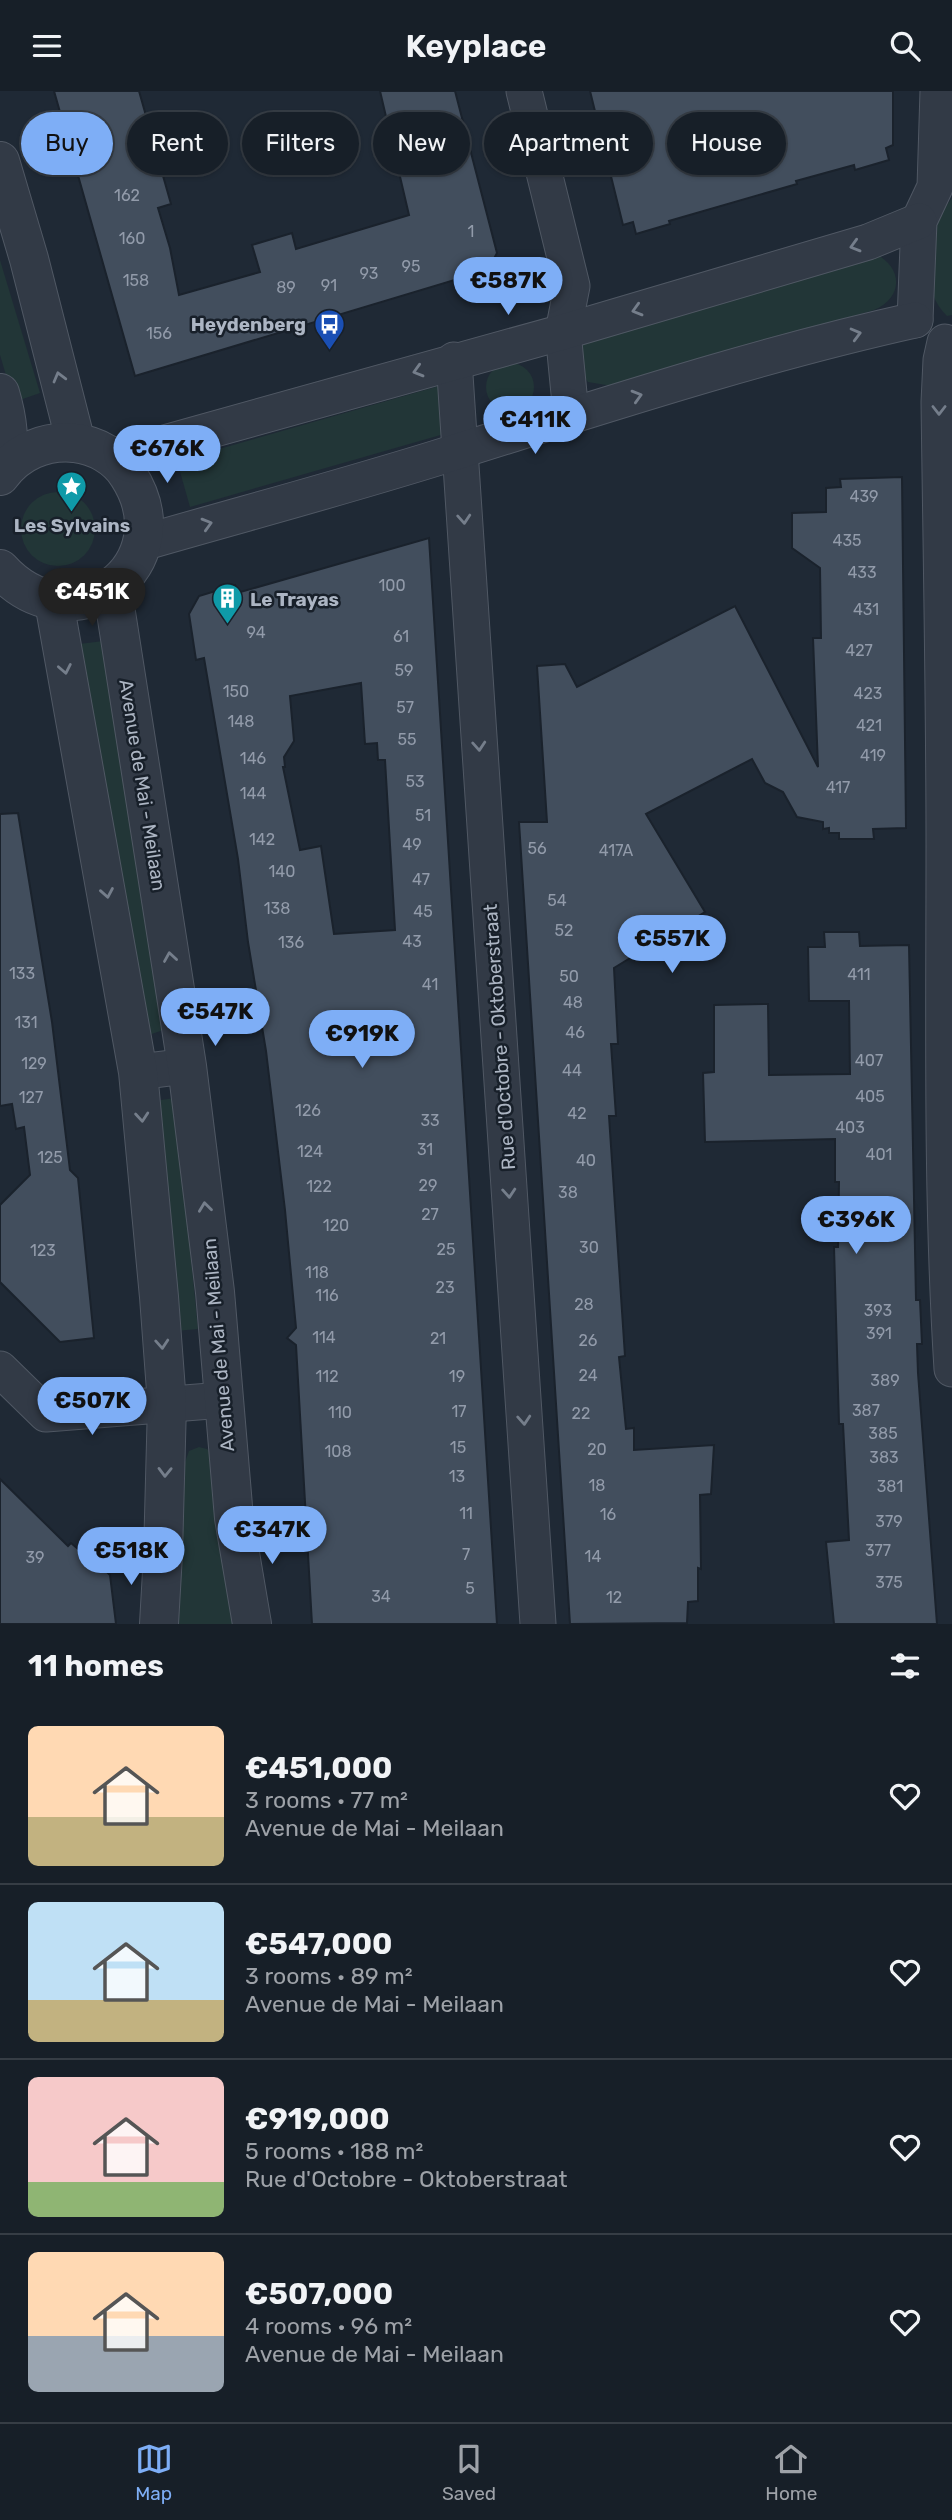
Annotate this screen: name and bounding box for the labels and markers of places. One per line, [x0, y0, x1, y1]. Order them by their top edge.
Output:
pin: €587K [459, 257, 557, 317]
bus stop icon: Heydenberg [312, 307, 346, 351]
place label: Heydenberg [191, 313, 306, 336]
pin: €411K [486, 397, 584, 456]
pin: €676K [118, 425, 216, 485]
place icon: Les Sylvains [55, 469, 89, 513]
place label: Les Sylvains [14, 514, 130, 537]
pin: €451K [43, 568, 141, 628]
building icon: Le Trayas [210, 582, 244, 626]
place label: Le Trayas [250, 588, 339, 611]
pin: €557K [623, 915, 721, 975]
pin: €547K [166, 989, 264, 1048]
pin: €919K [313, 1011, 411, 1070]
pin: €396K [807, 1197, 905, 1256]
pin: €507K [43, 1377, 141, 1437]
pin: €347K [223, 1507, 321, 1566]
pin: €518K [82, 1527, 180, 1587]

